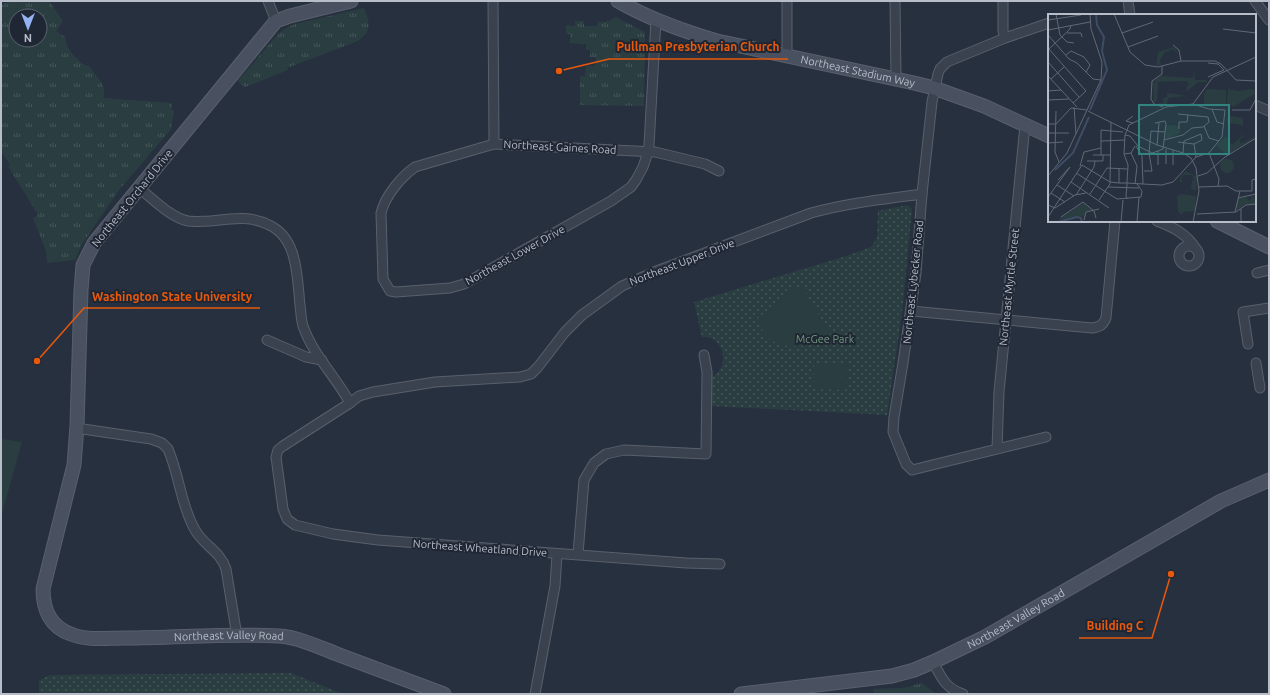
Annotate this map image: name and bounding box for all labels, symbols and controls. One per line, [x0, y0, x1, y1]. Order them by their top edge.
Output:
north arrow [8, 8, 48, 48]
inset map [1048, 14, 1256, 222]
text: N [24, 32, 32, 44]
callout: Pullman Presbyterian Church [609, 35, 788, 59]
text: Pullman Presbyterian Church [616, 40, 780, 53]
street label: Northeast Stadium Way [800, 53, 917, 89]
street label: Northeast Gaines Road [503, 138, 617, 156]
street label: Northeast Orchard Drive [89, 147, 175, 249]
street label: Northeast Lybecker Road [901, 220, 925, 344]
street label: Northeast Lower Drive [463, 223, 567, 287]
street label: Northeast Myrtle Street [997, 227, 1021, 346]
street label: Northeast Upper Drive [628, 236, 736, 288]
callout: Washington State University [84, 284, 260, 308]
text: Washington State University [92, 290, 253, 303]
park label: McGee Park [796, 333, 855, 345]
street label: Northeast Wheatland Drive [412, 537, 548, 559]
street label: Northeast Valley Road [965, 586, 1067, 651]
callout: Building C [1079, 614, 1152, 638]
text: Building C [1086, 619, 1144, 632]
street label: Northeast Valley Road [174, 629, 284, 643]

